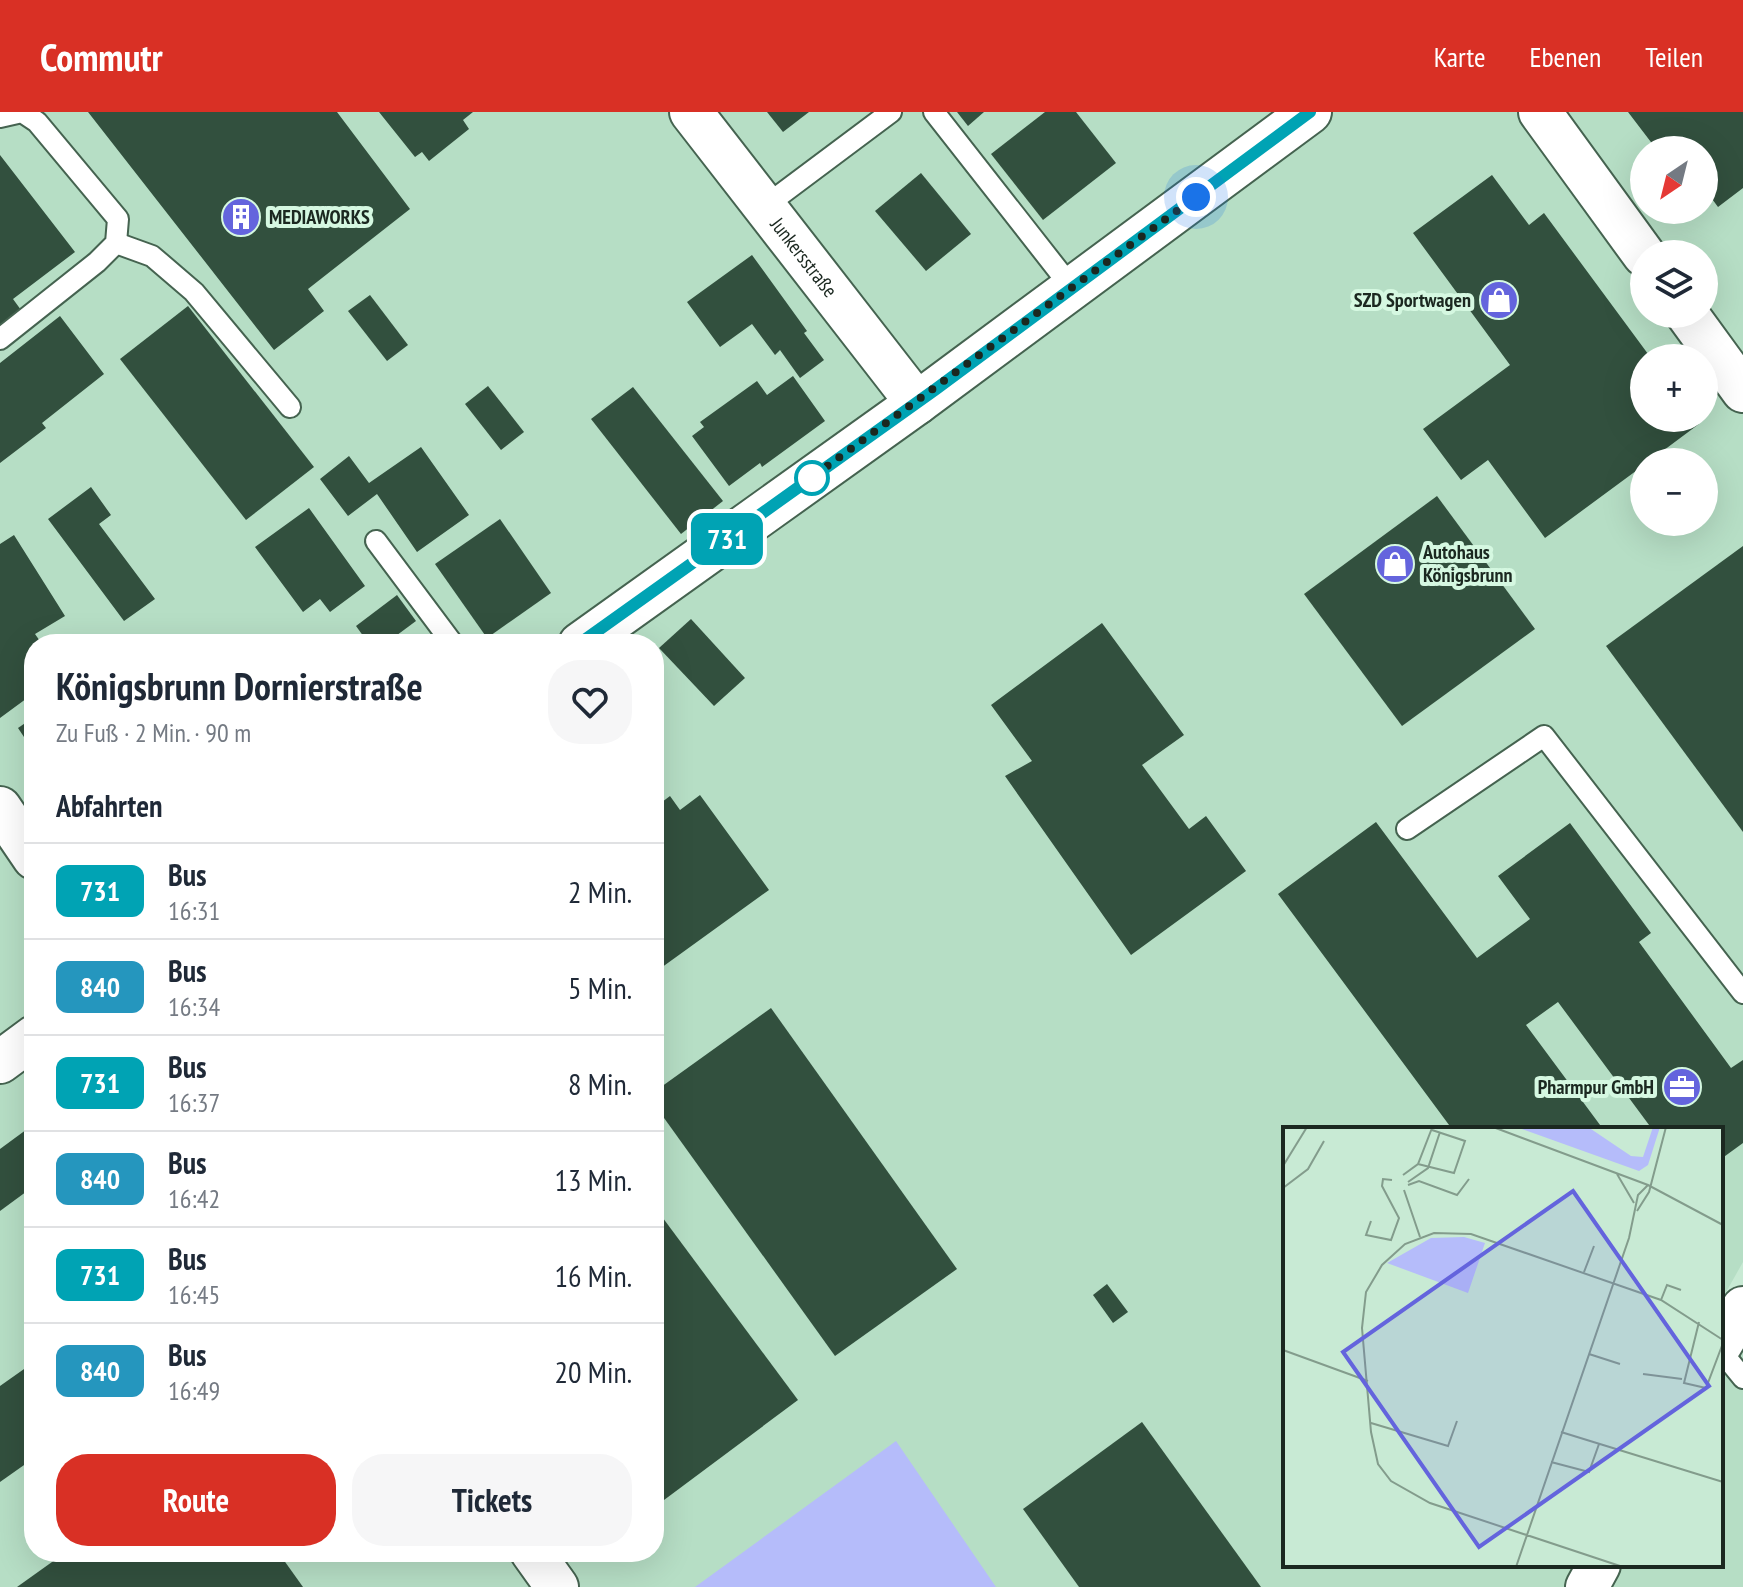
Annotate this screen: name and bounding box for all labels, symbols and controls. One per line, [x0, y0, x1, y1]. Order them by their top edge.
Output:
text: Commutr [40, 32, 163, 81]
text: Karte [1434, 38, 1485, 75]
text: Ebenen [1529, 38, 1601, 75]
text: Teilen [1645, 38, 1703, 75]
north arrow [1630, 136, 1718, 224]
map controls [1630, 136, 1718, 536]
your location [1176, 177, 1216, 217]
building icon: MEDIAWORKS [220, 196, 262, 238]
place label: MEDIAWORKS [269, 204, 370, 230]
street label: Junkersstraße [764, 211, 843, 302]
button: layers [1630, 240, 1718, 328]
shop icon: SZD Sportwagen [1478, 279, 1520, 321]
place label: SZD Sportwagen [1354, 287, 1471, 313]
button: + [1630, 344, 1718, 432]
button: − [1630, 448, 1718, 536]
unlabelled marker [795, 461, 829, 495]
line badge: 731 [681, 513, 773, 565]
text: 731 [707, 520, 747, 557]
place label: Autohaus Königsbrunn [1422, 539, 1512, 588]
shop icon: Autohaus Königsbrunn [1374, 543, 1416, 585]
button: heart [548, 660, 632, 744]
text: Königsbrunn Dornierstraße [56, 661, 423, 710]
text: Zu Fuß · 2 Min. · 90 m [56, 716, 251, 749]
text: Abfahrten [56, 786, 162, 825]
text: Bus [168, 855, 207, 894]
text: 731 [80, 872, 120, 909]
text: 2 Min. [568, 872, 632, 911]
text: 16:31 [168, 894, 220, 927]
text: Bus [168, 951, 207, 990]
text: 840 [80, 968, 120, 1005]
text: 5 Min. [568, 968, 632, 1007]
text: 16:34 [168, 990, 220, 1023]
text: Bus [168, 1047, 207, 1086]
text: 731 [80, 1064, 120, 1101]
text: 8 Min. [568, 1064, 632, 1103]
office icon: Pharmpur GmbH [1661, 1066, 1703, 1108]
place label: Pharmpur GmbH [1538, 1074, 1654, 1100]
text: 16:37 [168, 1086, 220, 1119]
inset map [1283, 1127, 1723, 1567]
text: Bus [168, 1143, 207, 1182]
text: 840 [80, 1160, 120, 1197]
text: 13 Min. [555, 1160, 632, 1199]
text: 16:42 [168, 1182, 220, 1215]
text: Bus [168, 1239, 207, 1278]
text: 731 [80, 1256, 120, 1293]
text: 16 Min. [555, 1256, 632, 1295]
text: 16:45 [168, 1278, 220, 1311]
text: Bus [168, 1335, 207, 1374]
text: 840 [80, 1352, 120, 1389]
text: 20 Min. [555, 1352, 632, 1391]
text: 16:49 [168, 1374, 220, 1407]
button: Route [56, 1454, 336, 1546]
button: Tickets [352, 1454, 632, 1546]

